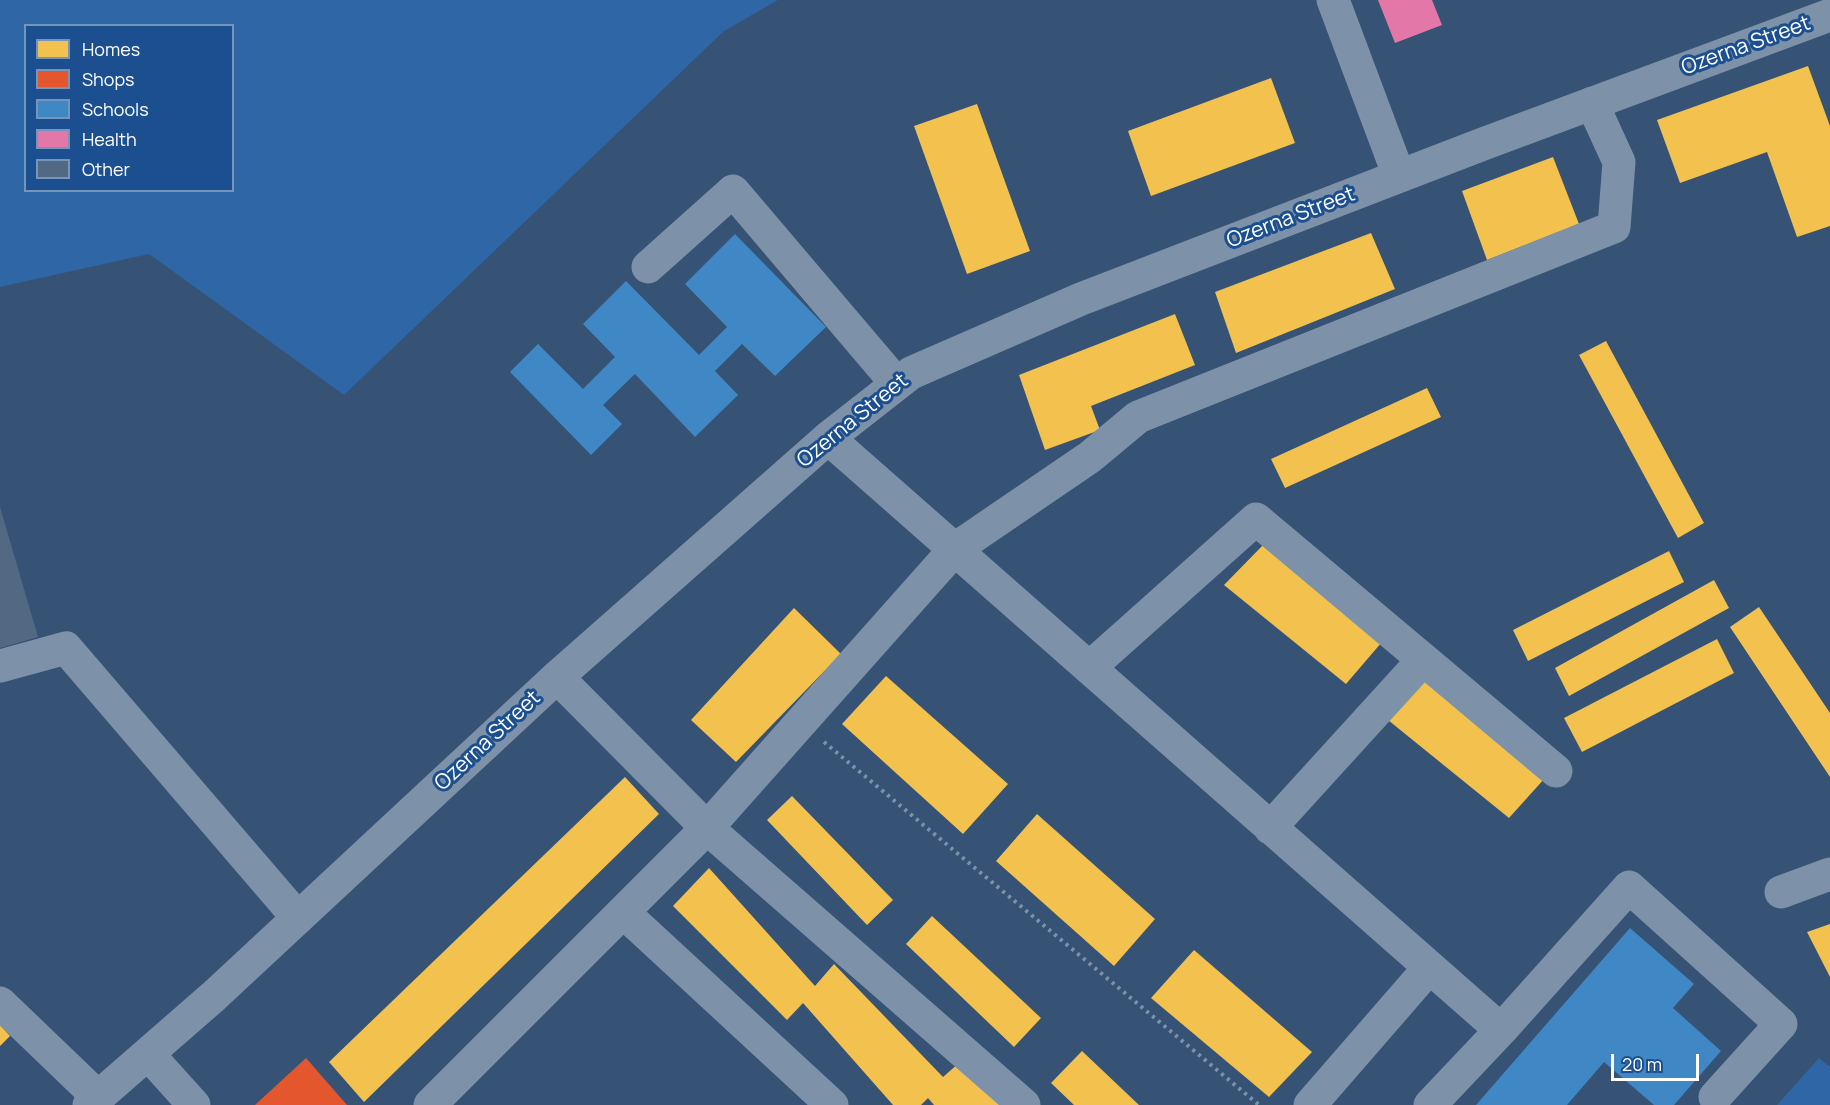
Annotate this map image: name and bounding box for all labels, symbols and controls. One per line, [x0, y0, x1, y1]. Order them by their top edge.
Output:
street label: Ozerna Street [1678, 11, 1814, 81]
legend [24, 24, 234, 192]
text: Homes [82, 37, 140, 61]
text: Shops [82, 67, 134, 91]
text: Schools [82, 97, 149, 121]
text: Health [82, 127, 137, 151]
text: Other [82, 157, 130, 181]
street label: Ozerna Street [1223, 182, 1359, 254]
street label: Ozerna Street [792, 369, 914, 473]
street label: Ozerna Street [430, 686, 546, 796]
scale bar [1614, 1042, 1702, 1080]
text: 20 m [1622, 1052, 1662, 1076]

